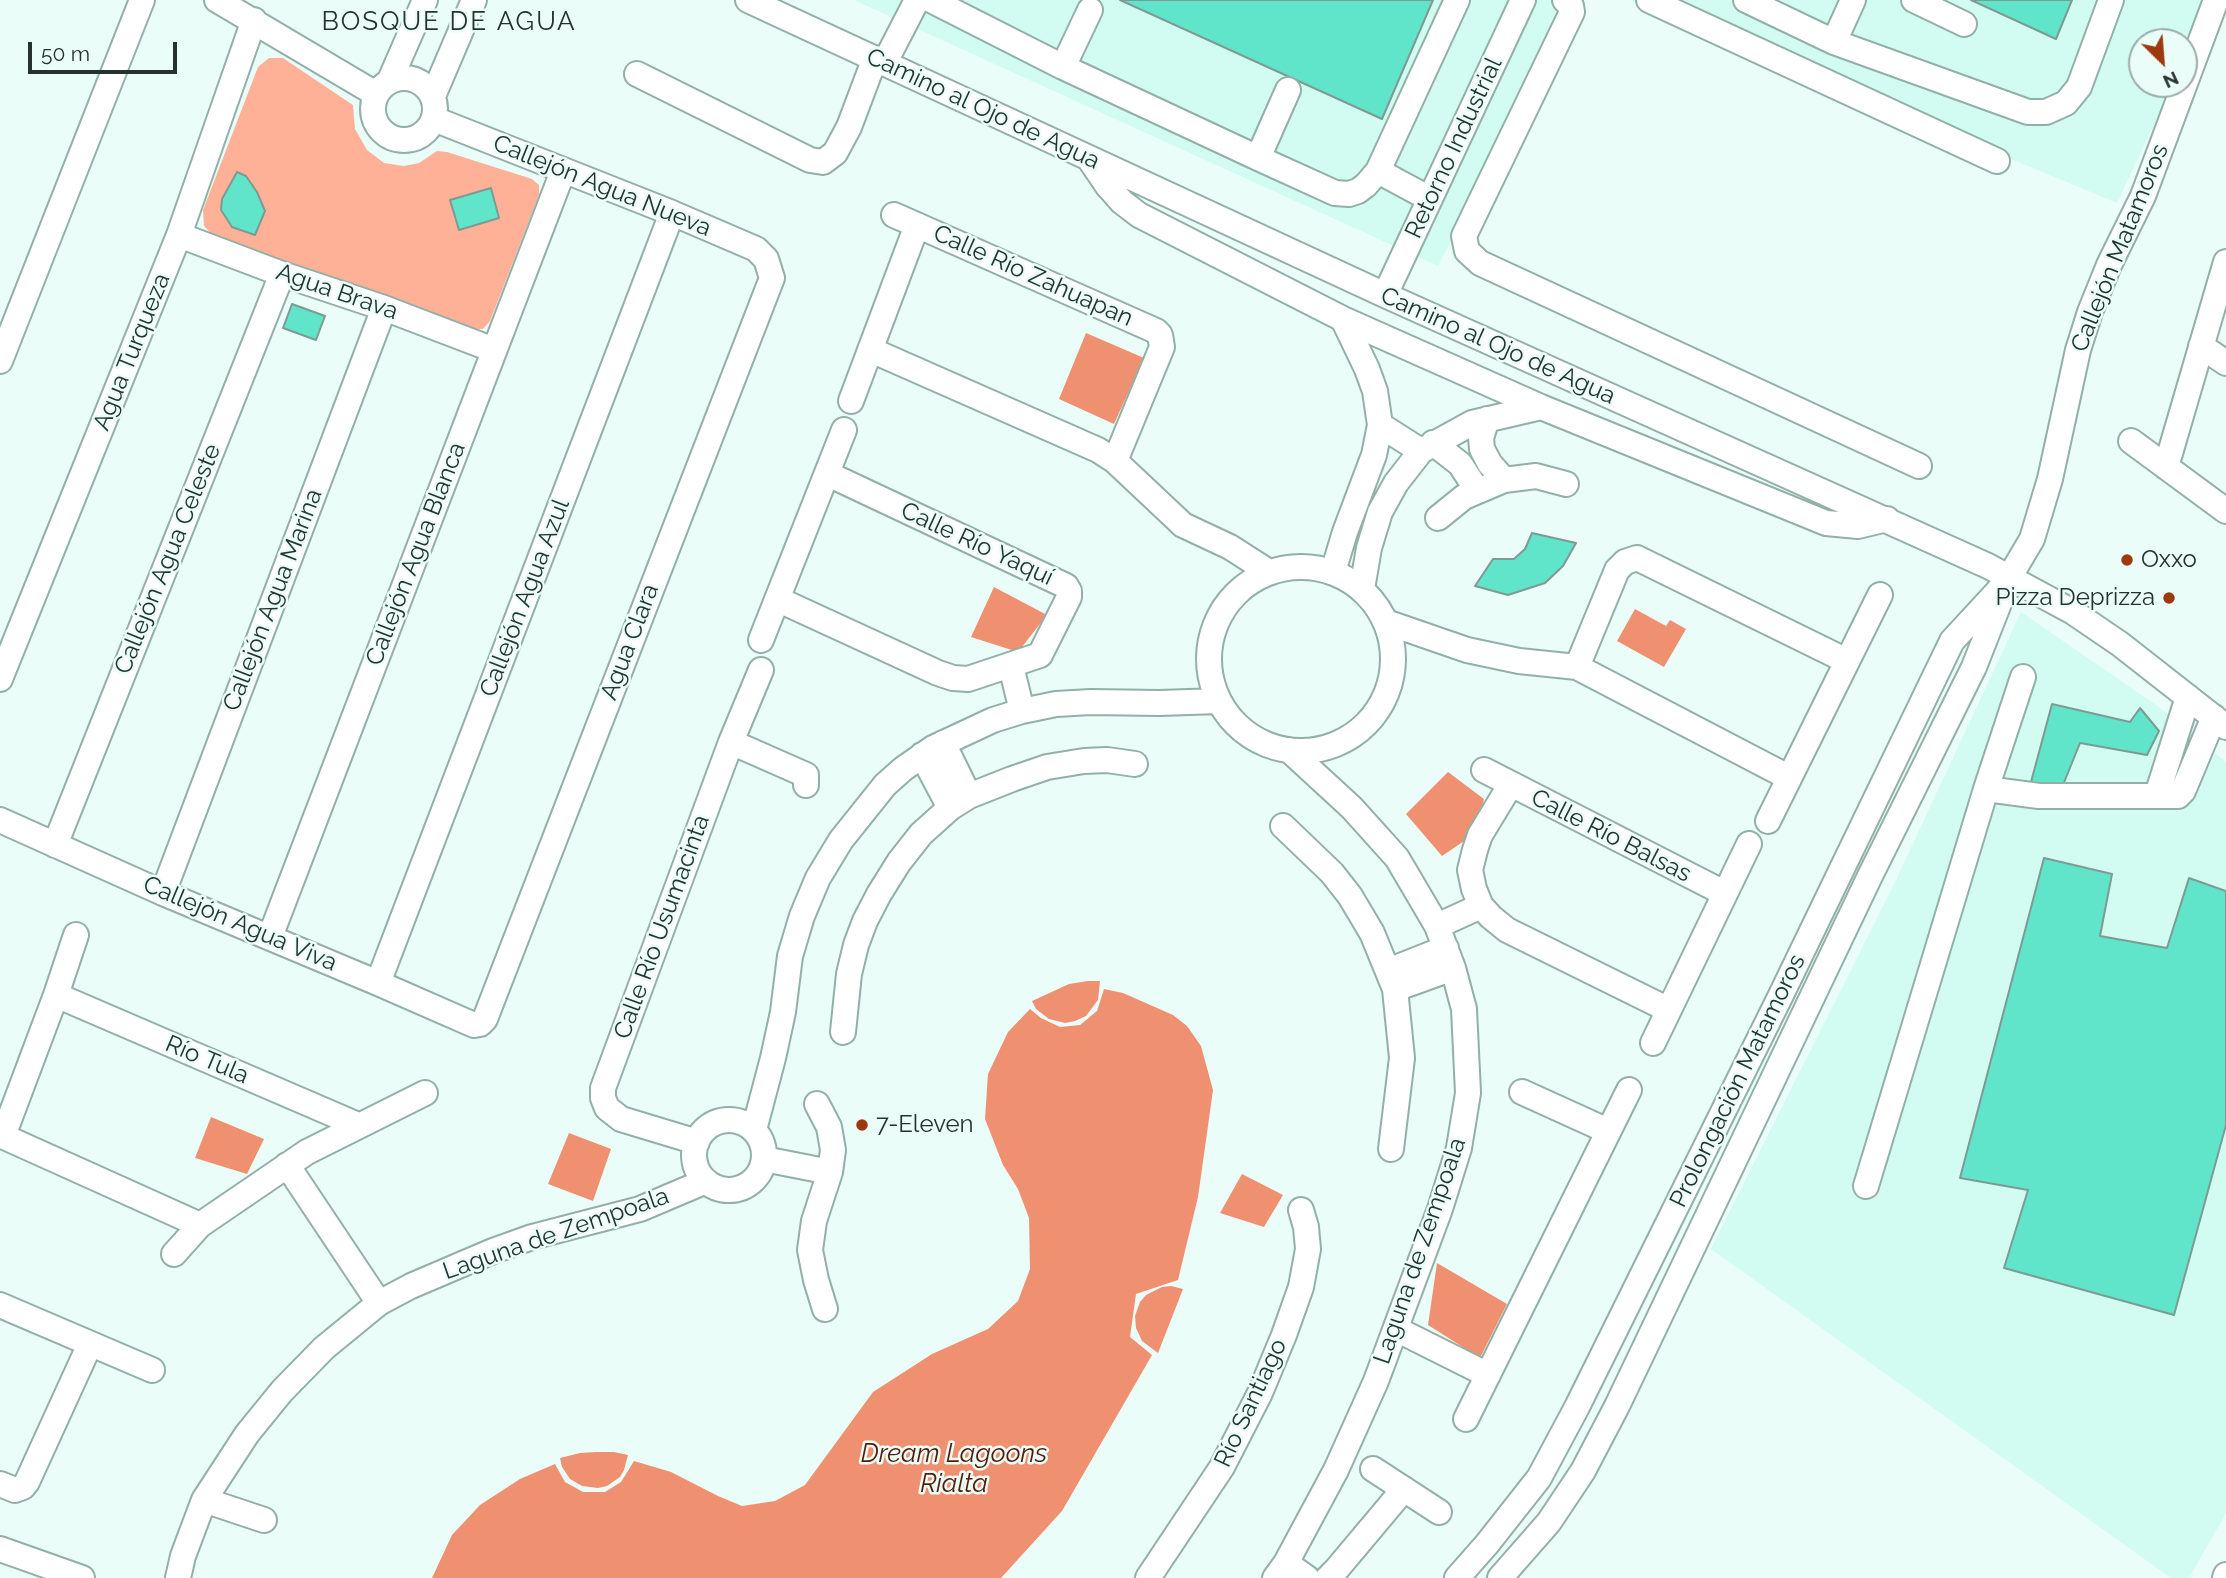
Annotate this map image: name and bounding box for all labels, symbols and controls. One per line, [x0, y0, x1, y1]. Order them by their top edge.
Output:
district label: BOSQUE DE AGUA [323, 6, 575, 38]
scale bar [32, 28, 180, 72]
north arrow [2128, 28, 2198, 98]
text: 50 m [41, 41, 90, 66]
street label: Camino al Ojo de Agua [862, 42, 1104, 176]
street label: Retorno Industrial [1399, 53, 1509, 243]
text: N [2160, 67, 2182, 93]
street label: Callejón Agua Nueva [489, 129, 715, 243]
street label: Callejón Matamoros [2065, 140, 2175, 356]
street label: Calle Río Zahuapan [929, 219, 1137, 333]
street label: Agua Brava [272, 258, 402, 326]
street label: Agua Turqueza [87, 269, 177, 435]
street label: Camino al Ojo de Agua [1376, 281, 1620, 411]
street label: Callejón Agua Blanca [360, 438, 472, 670]
street label: Callejón Agua Celeste [109, 440, 227, 678]
street label: Callejón Agua Marina [217, 485, 329, 715]
street label: Callejón Agua Azul [474, 495, 576, 701]
street label: Calle Río Yaquí [896, 496, 1058, 592]
place label: Oxxo [2141, 546, 2197, 574]
marker: Oxxo [2119, 552, 2135, 568]
street label: Agua Clara [595, 580, 665, 704]
place label: Pizza Deprizza [1996, 584, 2155, 612]
marker: Pizza Deprizza [2161, 590, 2177, 606]
street label: Calle Río Balsas [1526, 783, 1696, 889]
street label: Calle Río Usumacinta [608, 811, 716, 1043]
street label: Callejón Agua Viva [139, 870, 341, 978]
street label: Prolongación Matamoros [1664, 950, 1812, 1212]
street label: Río Tula [161, 1030, 253, 1090]
place label: 7-Eleven [876, 1111, 974, 1139]
marker: 7-Eleven [854, 1117, 870, 1133]
street label: Laguna de Zempoala [1368, 1134, 1472, 1368]
street label: Laguna de Zempoala [439, 1182, 673, 1286]
street label: Río Santiago [1209, 1334, 1293, 1472]
water label: Dream Lagoons Rialta [861, 1438, 1047, 1500]

